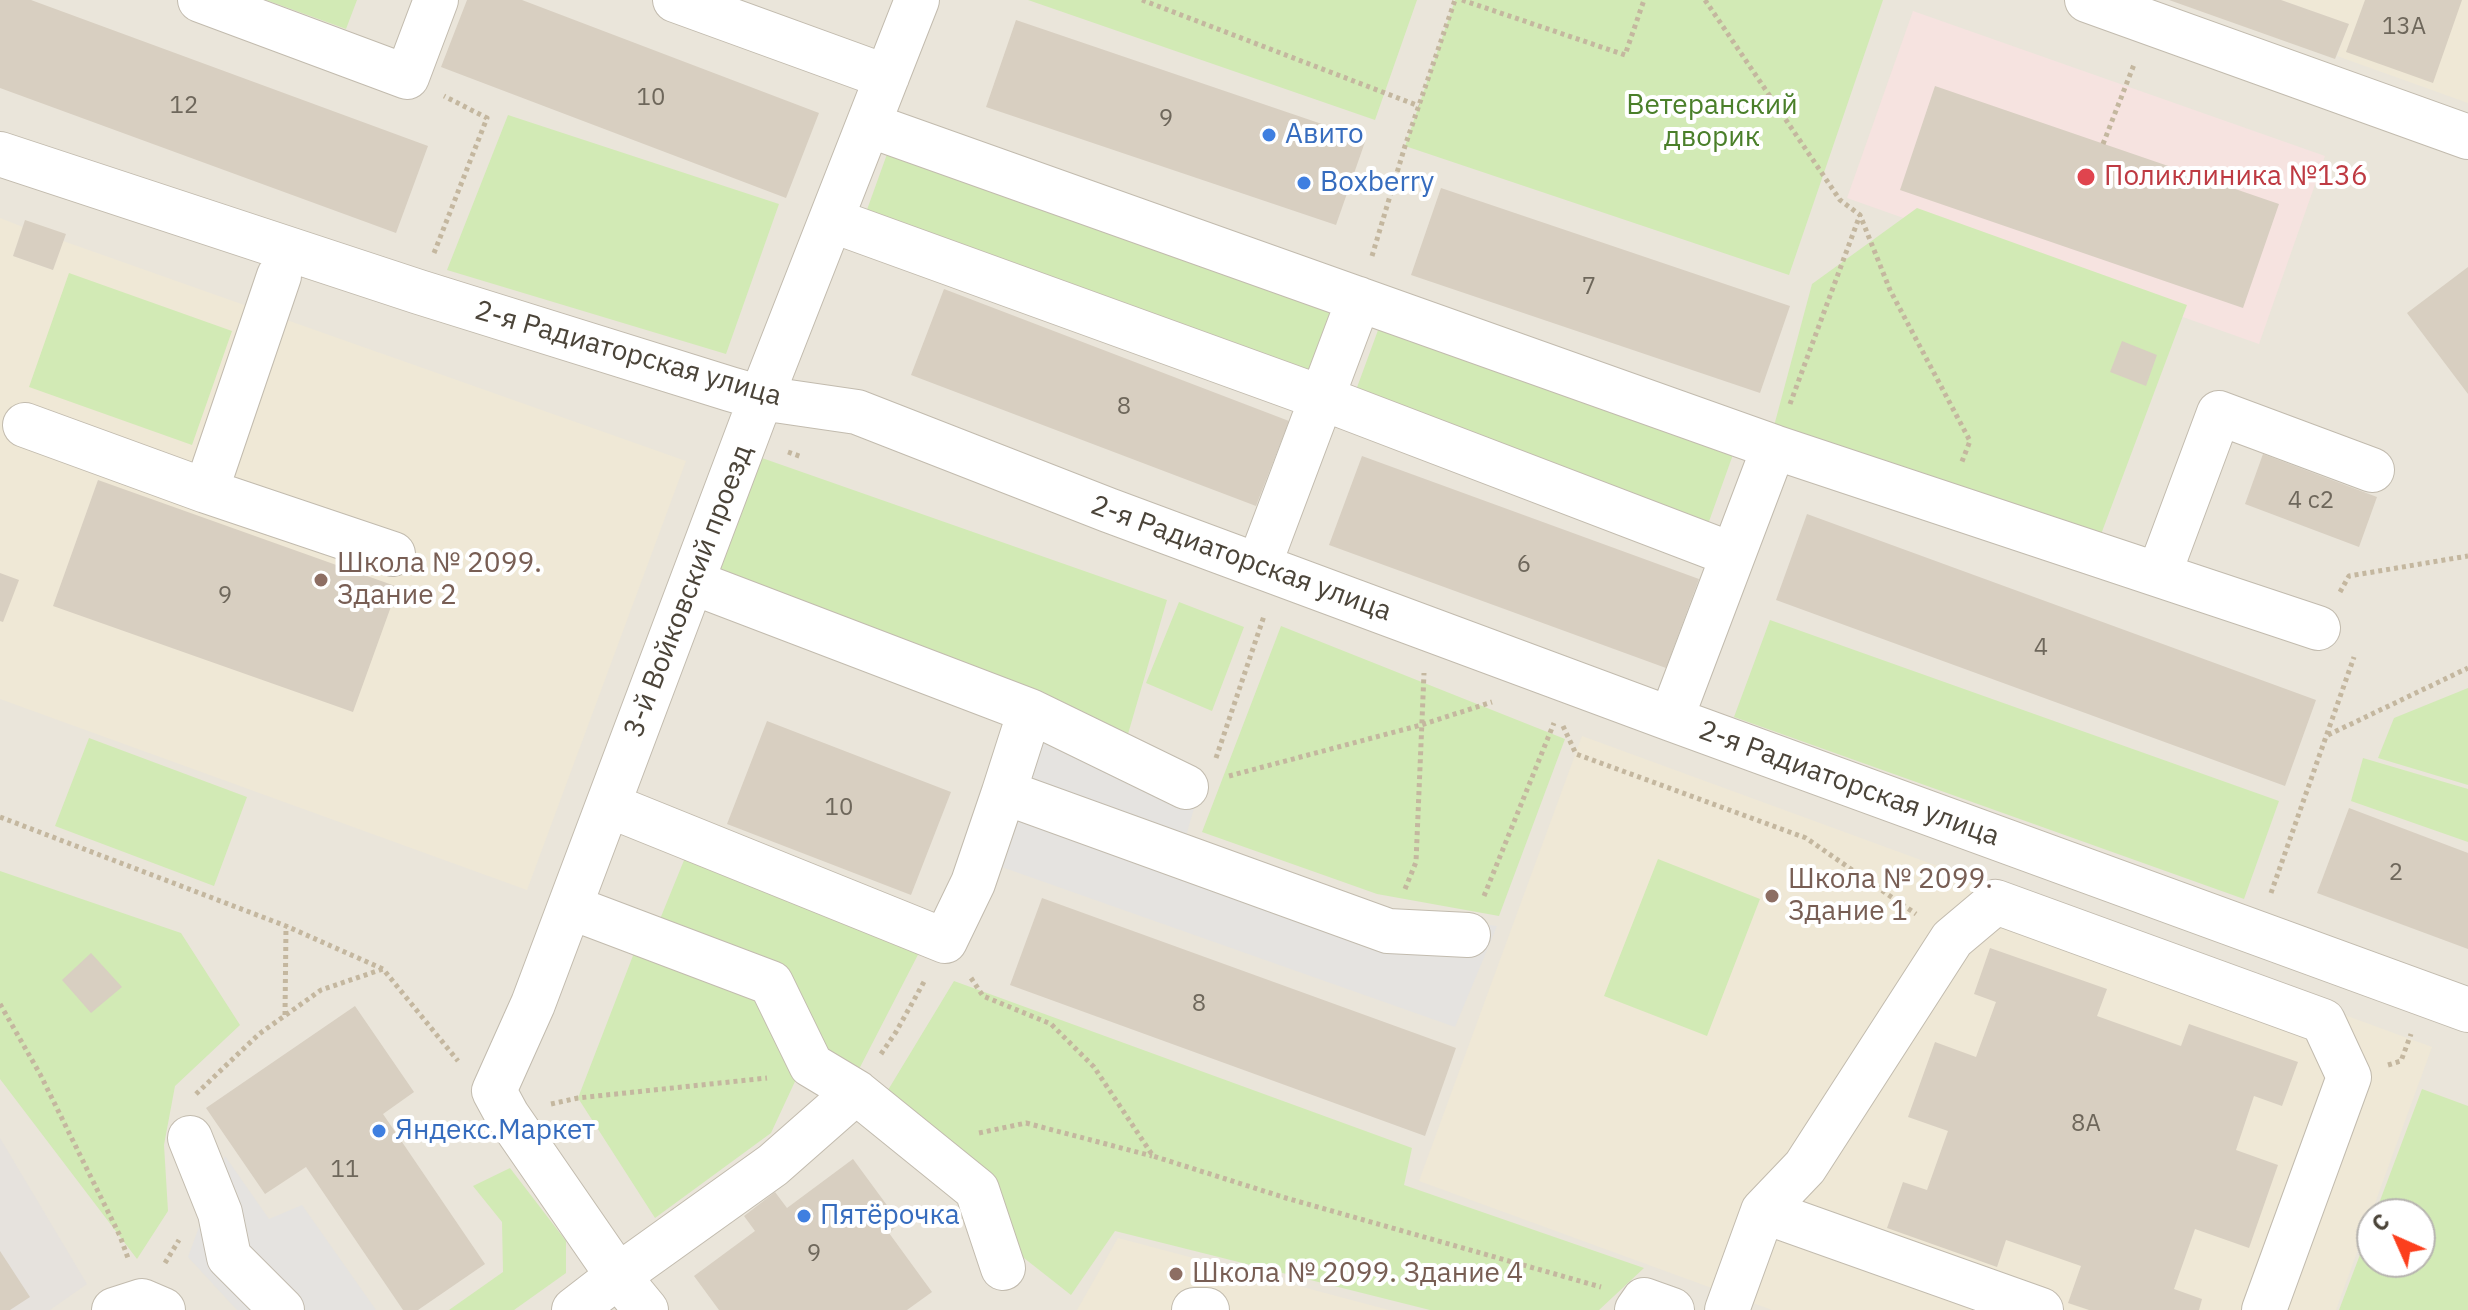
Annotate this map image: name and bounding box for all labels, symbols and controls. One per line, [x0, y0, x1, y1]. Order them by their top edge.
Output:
house number: 13А [2382, 13, 2426, 41]
house number: 10 [637, 84, 665, 112]
park label: Ветеранский дворик [1626, 89, 1798, 155]
house number: 12 [170, 92, 198, 120]
house number: 9 [1159, 105, 1173, 133]
place label: Авито [1285, 118, 1364, 152]
marker: Авито [1260, 126, 1278, 144]
place label: Поликлиника №136 [2104, 160, 2368, 194]
place label: Boxberry [1320, 166, 1434, 200]
marker: Поликлиника №136 [2075, 166, 2097, 188]
marker: Boxberry [1295, 174, 1313, 192]
house number: 7 [1582, 273, 1596, 301]
street label: 2-я Радиаторская улица [471, 294, 785, 414]
house number: 8 [1117, 393, 1131, 421]
street label: 3-й Войковский проезд [618, 440, 760, 742]
house number: 4 с2 [2288, 487, 2334, 515]
street label: 2-я Радиаторская улица [1086, 489, 1396, 629]
place label: Школа № 2099. Здание 2 [337, 547, 542, 613]
house number: 6 [1517, 551, 1531, 579]
marker: Школа № 2099. Здание 2 [312, 571, 330, 589]
house number: 9 [218, 582, 232, 610]
house number: 4 [2034, 634, 2048, 662]
street label: 2-я Радиаторская улица [1694, 714, 2004, 854]
house number: 10 [825, 794, 853, 822]
house number: 2 [2389, 859, 2403, 887]
place label: Школа № 2099. Здание 1 [1788, 863, 1993, 929]
marker: Школа № 2099. Здание 1 [1763, 887, 1781, 905]
house number: 8 [1192, 990, 1206, 1018]
house number: 8А [2071, 1110, 2101, 1138]
place label: Яндекс.Маркет [395, 1114, 595, 1148]
marker: Яндекс.Маркет [370, 1122, 388, 1140]
house number: 11 [331, 1156, 359, 1184]
north arrow [2356, 1198, 2436, 1278]
place label: Пятёрочка [820, 1199, 960, 1233]
marker: Пятёрочка [795, 1207, 813, 1225]
text: С [2365, 1207, 2395, 1237]
house number: 9 [807, 1240, 821, 1268]
place label: Школа № 2099. Здание 4 [1192, 1257, 1523, 1291]
marker: Школа № 2099. Здание 4 [1167, 1265, 1185, 1283]

